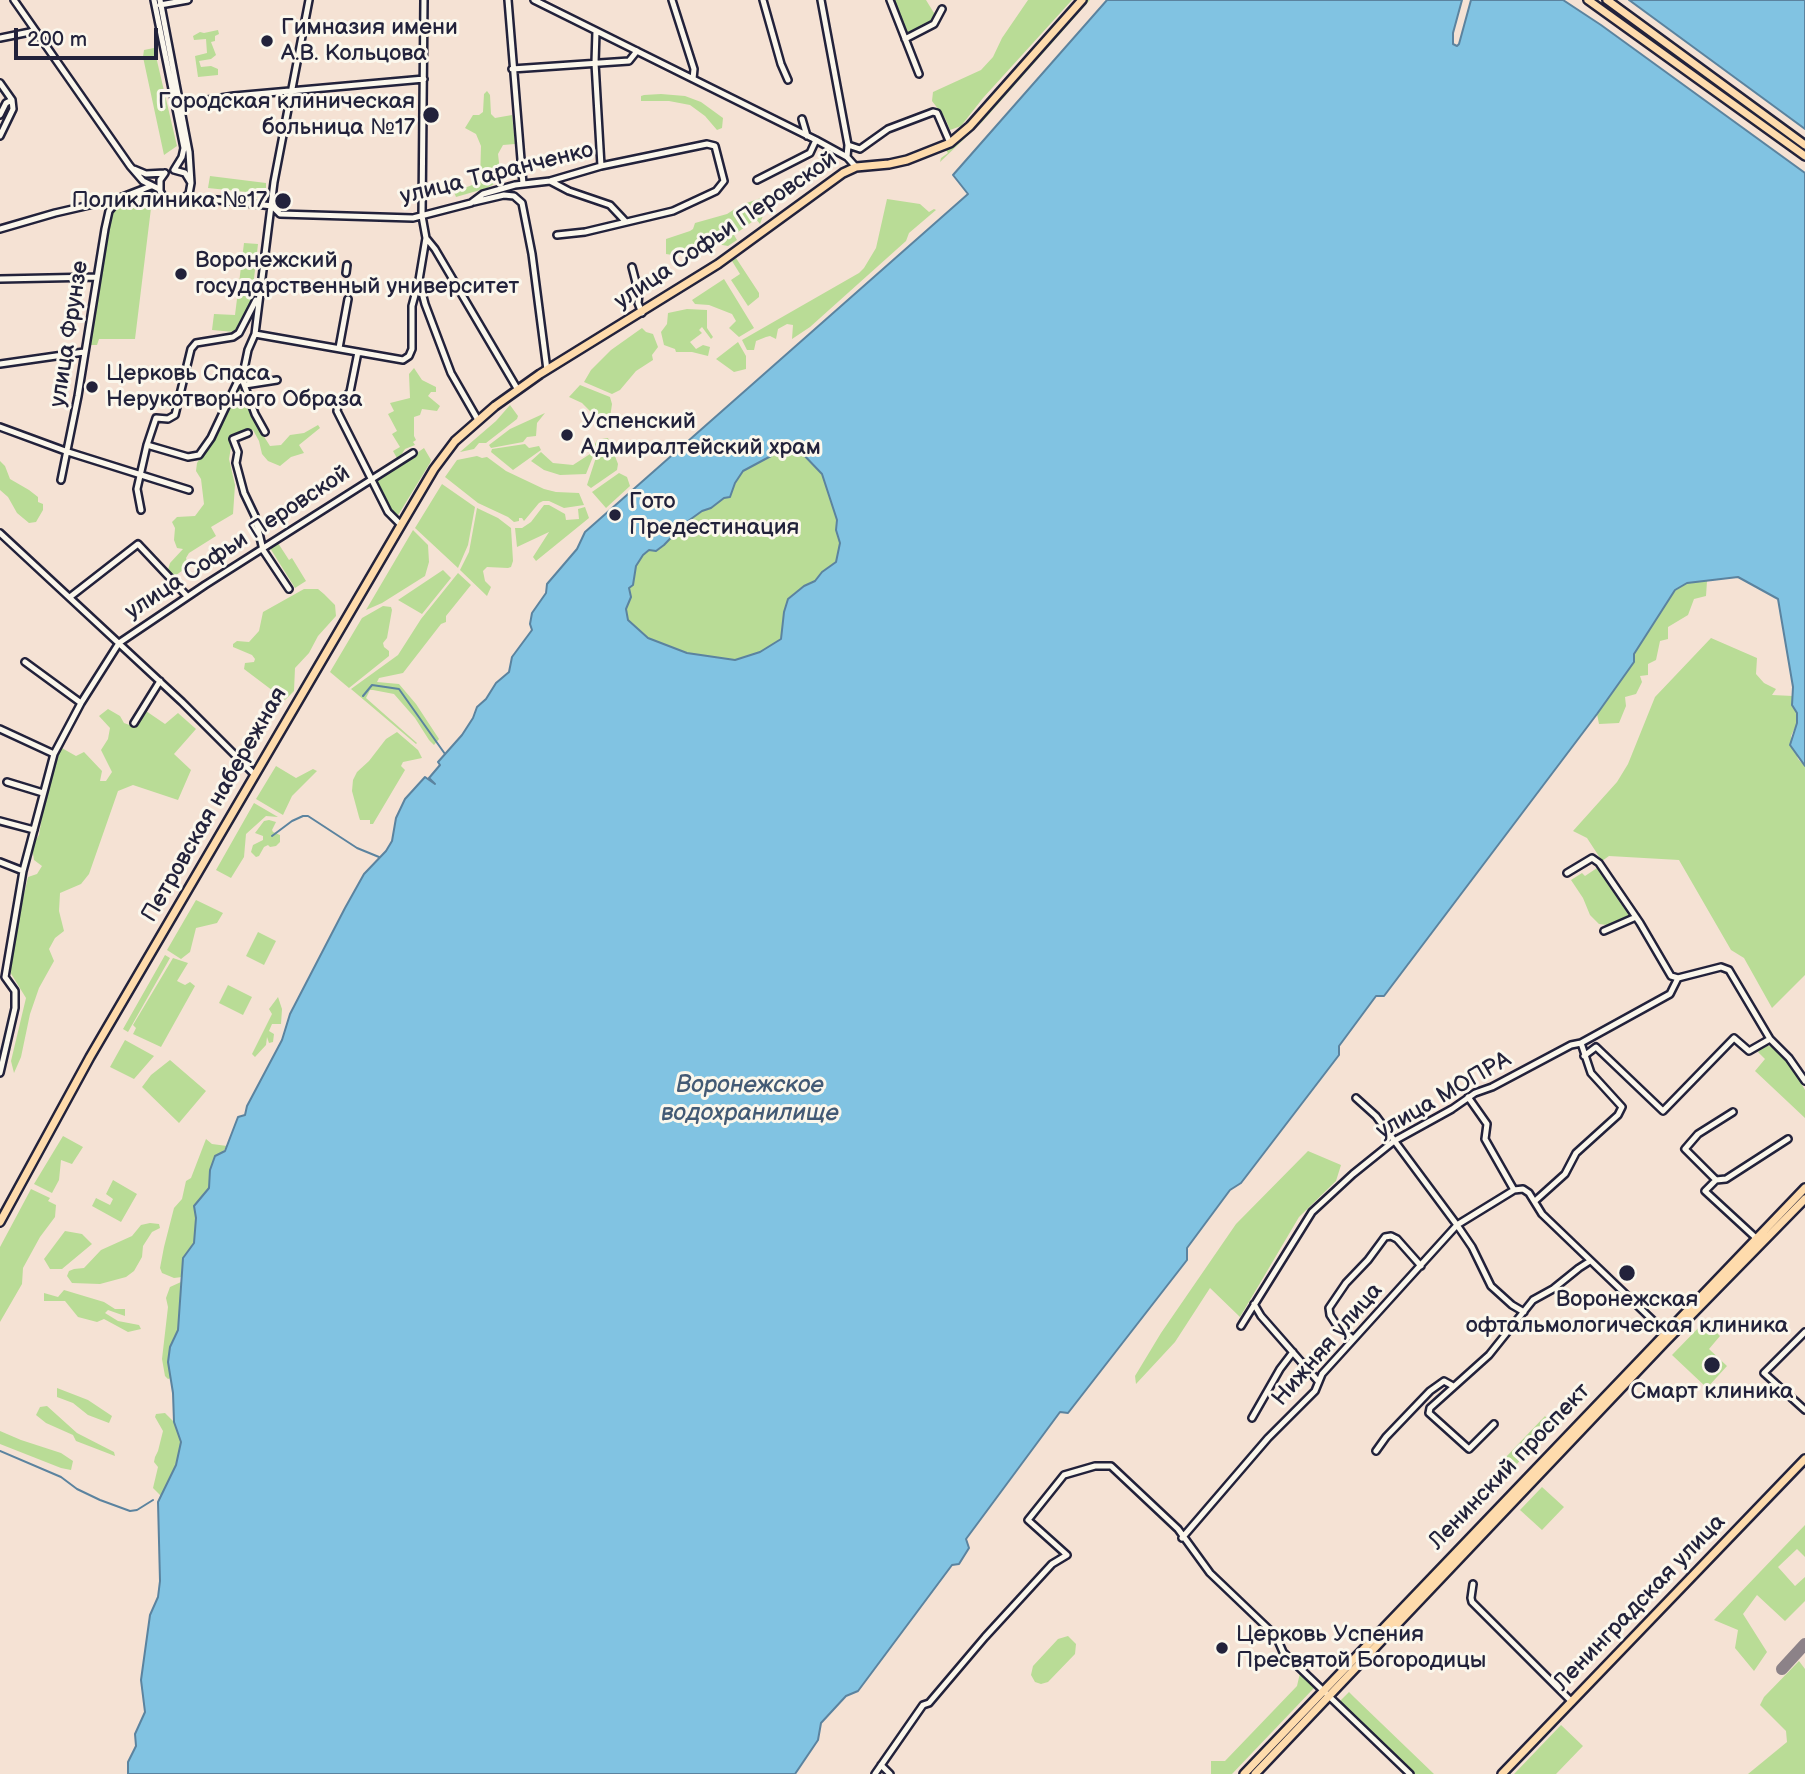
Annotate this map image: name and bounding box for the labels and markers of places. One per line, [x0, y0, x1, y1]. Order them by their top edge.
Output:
place label: Гимназия имени А.В. Кольцова [281, 14, 458, 68]
marker: Гимназия имени А.В. Кольцова [259, 33, 275, 49]
place label: Городская клиническая больница №17 [158, 88, 415, 142]
marker: Городская клиническая больница №17 [421, 105, 441, 125]
place label: Поликлиника №17 [72, 187, 267, 215]
marker: Поликлиника №17 [273, 191, 293, 211]
place label: Воронежский государственный университет [195, 247, 519, 301]
marker: Воронежский государственный университет [173, 266, 189, 282]
place label: Церковь Спаса Нерукотворного Образа [106, 360, 363, 414]
marker: Церковь Спаса Нерукотворного Образа [84, 379, 100, 395]
place label: Успенский Адмиралтейский храм [581, 408, 821, 462]
marker: Успенский Адмиралтейский храм [559, 427, 575, 443]
place label: Гото Предестинация [629, 488, 799, 542]
marker: Гото Предестинация [607, 507, 623, 523]
marker: Воронежская офтальмологическая клиника [1617, 1263, 1637, 1283]
place label: Воронежская офтальмологическая клиника [1466, 1286, 1788, 1340]
marker: Смарт клиника [1702, 1355, 1722, 1375]
place label: Смарт клиника [1630, 1378, 1794, 1406]
place label: Церковь Успения Пресвятой Богородицы [1236, 1621, 1486, 1675]
marker: Церковь Успения Пресвятой Богородицы [1214, 1640, 1230, 1656]

